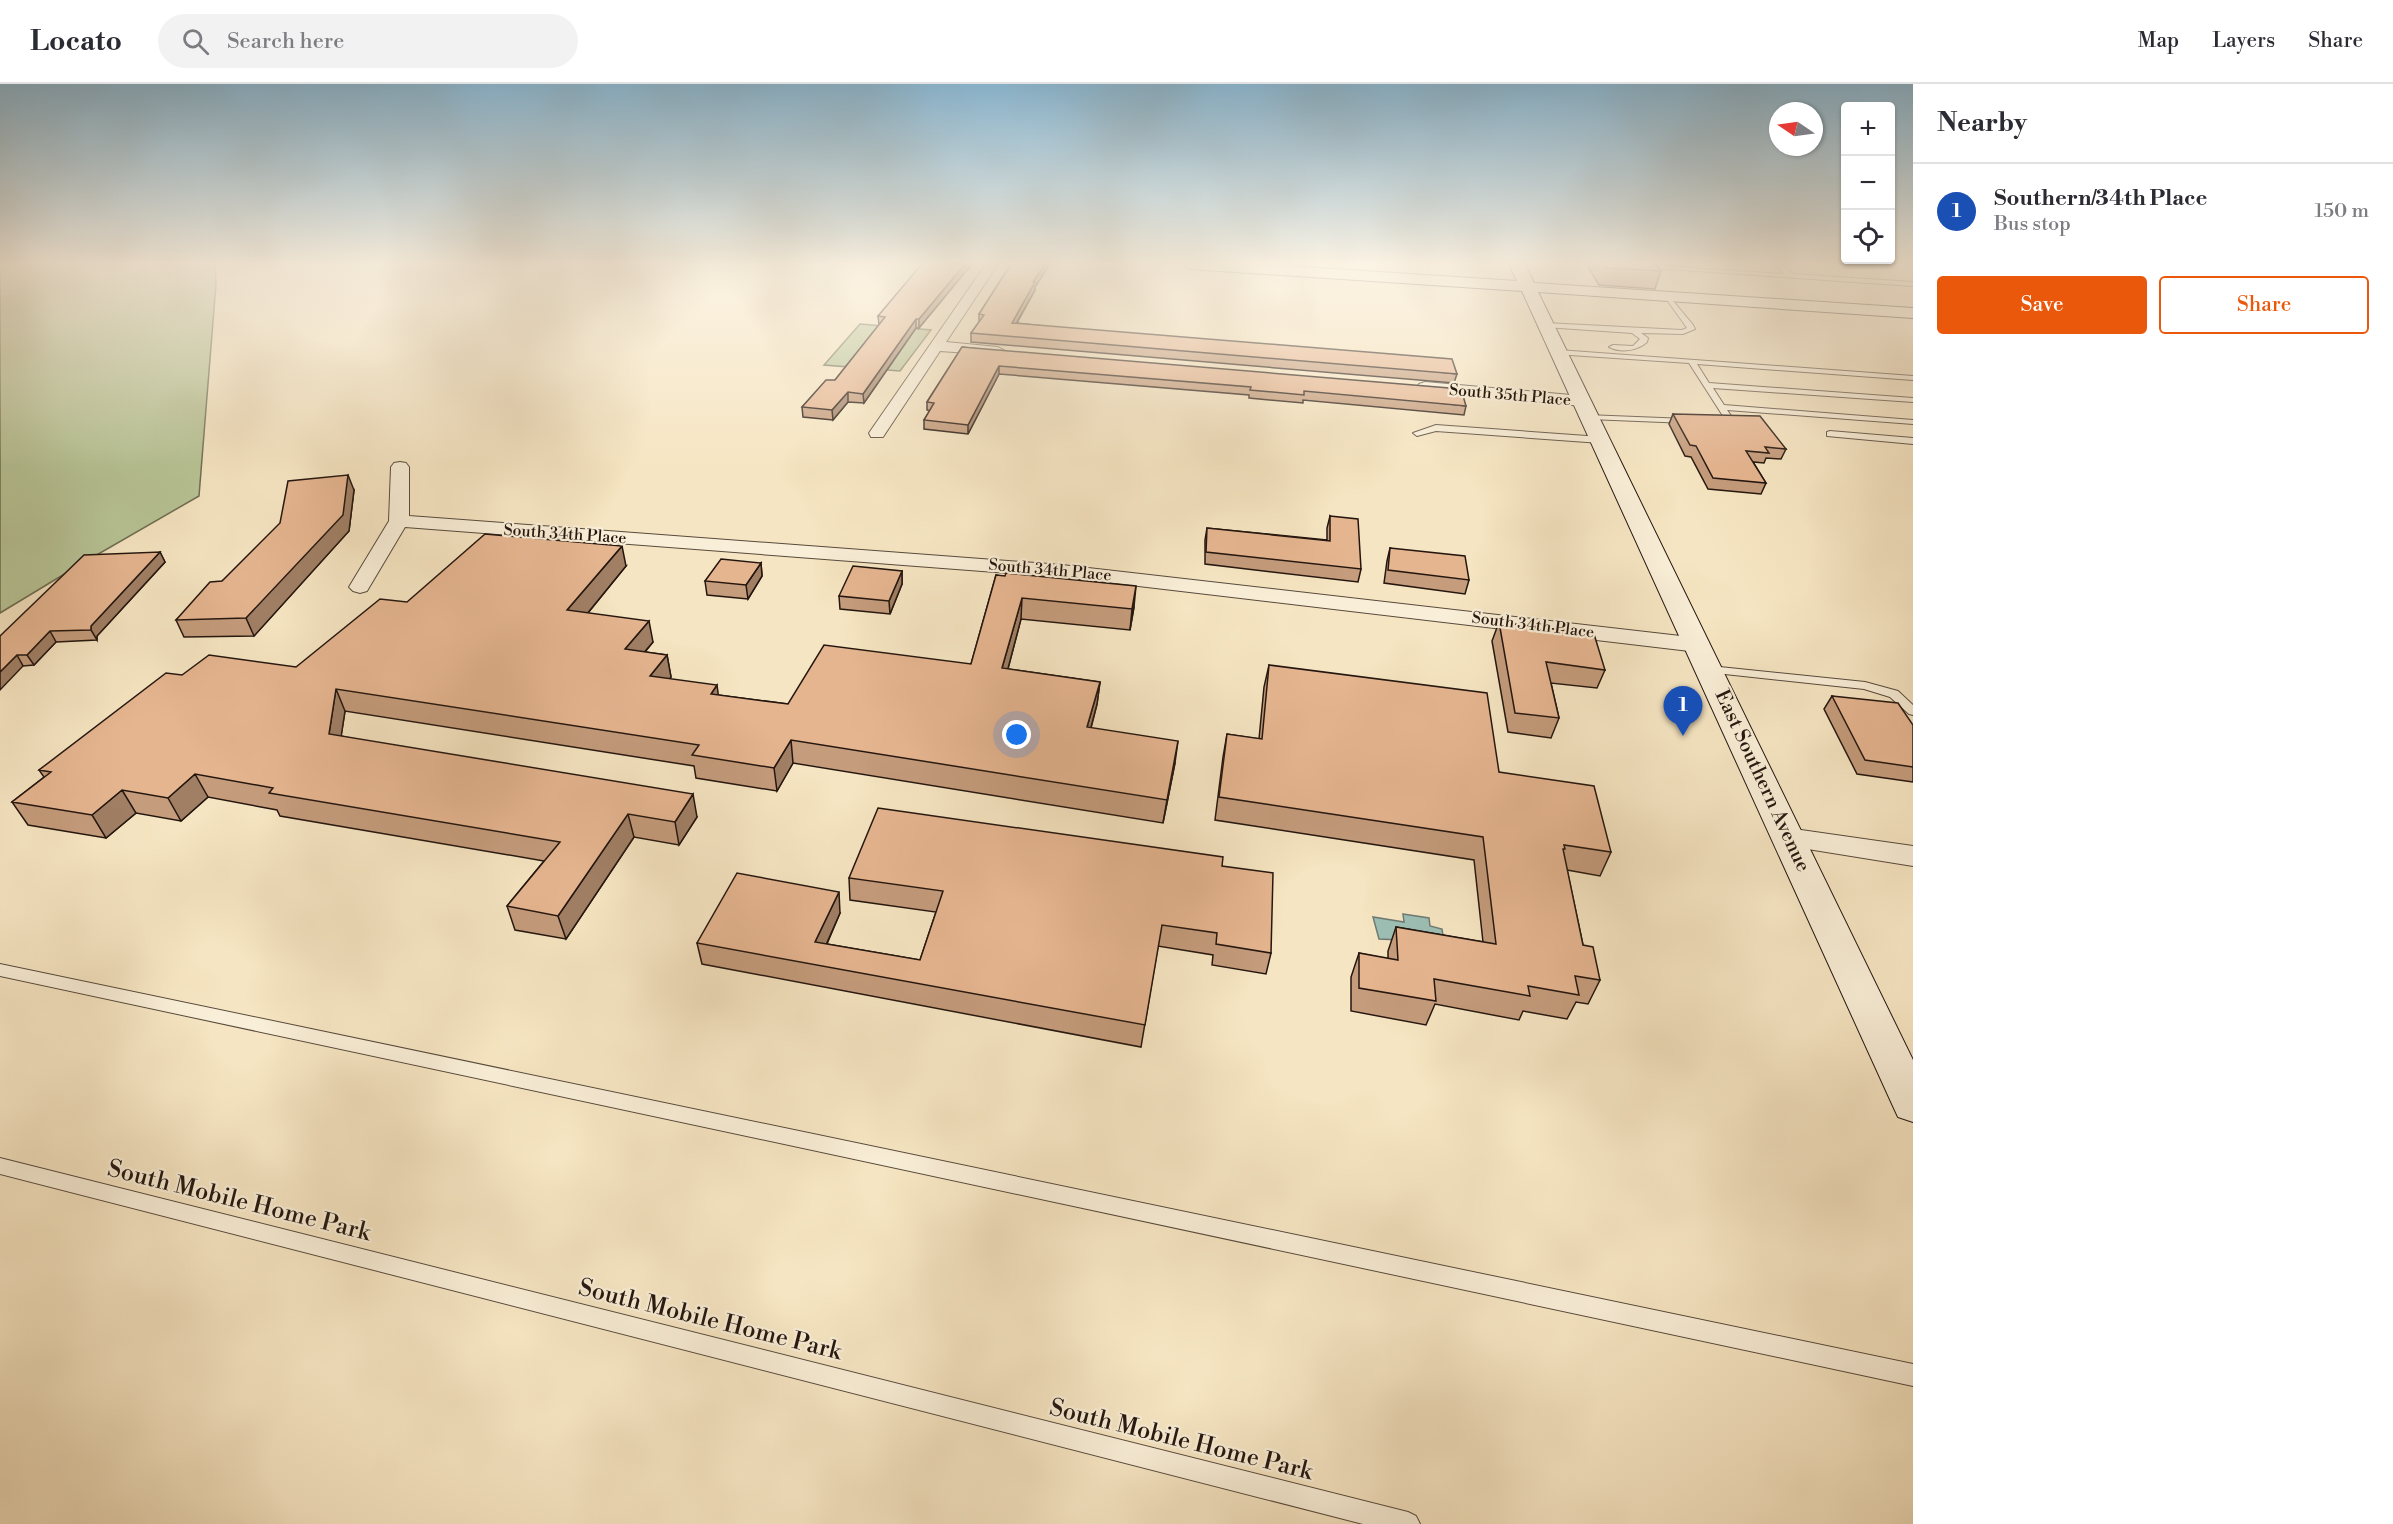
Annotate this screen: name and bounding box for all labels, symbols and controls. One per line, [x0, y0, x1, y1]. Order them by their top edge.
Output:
search box [158, 14, 578, 68]
text: Locato [30, 24, 122, 59]
icon: search [179, 25, 212, 58]
text: Search here [227, 28, 344, 55]
text: Map [2138, 28, 2179, 54]
text: Layers [2212, 28, 2275, 54]
text: Share [2308, 28, 2363, 54]
north arrow [1769, 102, 1823, 156]
map controls [1841, 102, 1895, 264]
button: + [1841, 102, 1895, 156]
text: Nearby [1937, 107, 2027, 139]
button: − [1841, 156, 1895, 210]
text: Southern/34th Place [1994, 185, 2207, 212]
text: 1 [1952, 199, 1961, 224]
text: 150 m [2314, 199, 2369, 224]
button: locate [1841, 210, 1895, 264]
text: Bus stop [1994, 212, 2071, 237]
button: Save [1937, 276, 2147, 334]
button: Share [2159, 276, 2369, 334]
street label: South 35th Place [1448, 380, 1572, 410]
street label: South 34th Place [503, 520, 627, 548]
street label: South 34th Place [988, 555, 1112, 585]
street label: South 34th Place [1471, 608, 1595, 642]
pin: 1 [1664, 686, 1702, 736]
street label: East Southern Avenue [1709, 686, 1815, 876]
your location [1002, 720, 1031, 749]
street label: South Mobile Home Park [104, 1154, 375, 1249]
street label: South Mobile Home Park [575, 1273, 846, 1368]
street label: South Mobile Home Park [1046, 1393, 1317, 1488]

